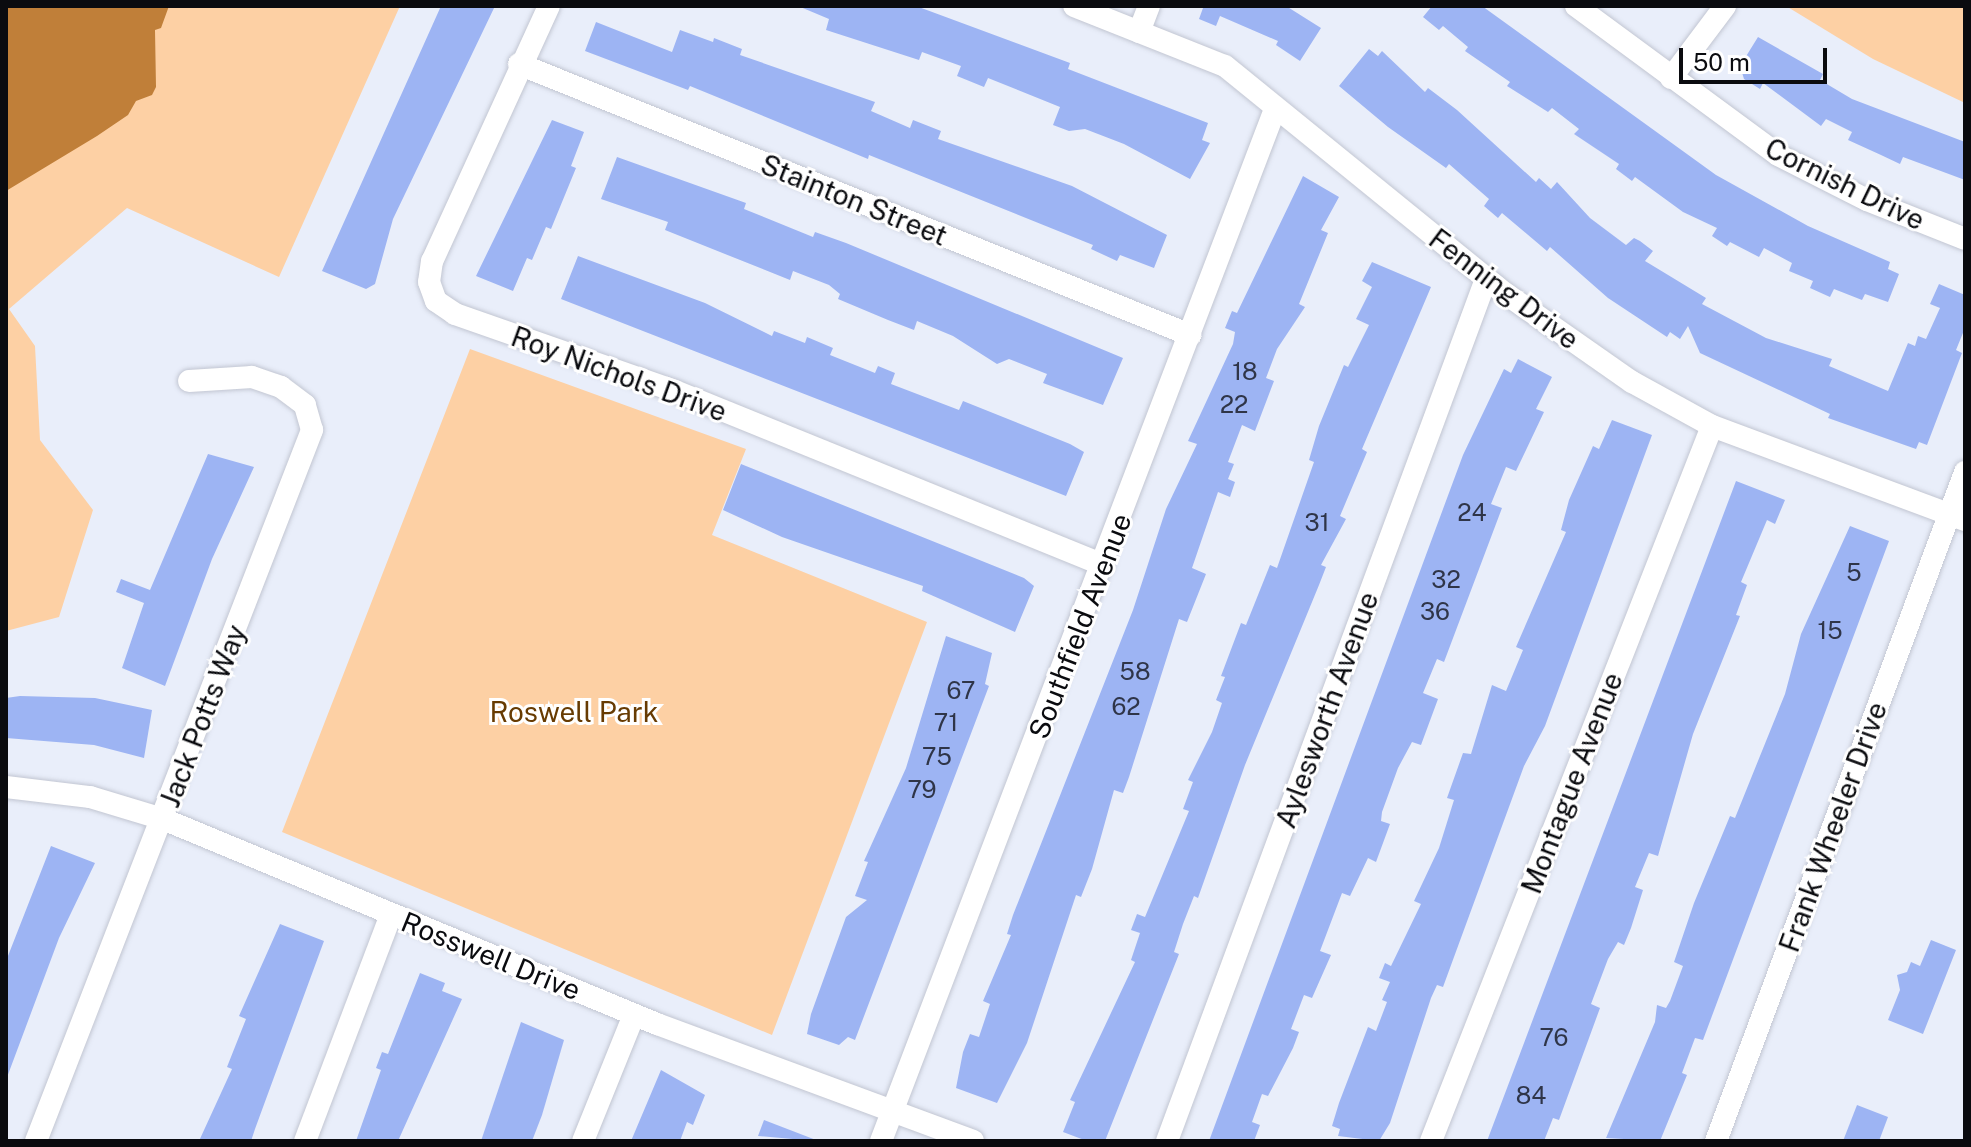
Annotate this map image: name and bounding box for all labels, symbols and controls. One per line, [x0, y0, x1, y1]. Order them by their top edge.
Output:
scale bar [1683, 32, 1831, 82]
text: 50 m [1693, 48, 1750, 76]
street label: Cornish Drive [1760, 131, 1930, 237]
street label: Stainton Street [756, 147, 952, 253]
street label: Fenning Drive [1422, 222, 1586, 356]
street label: Roy Nichols Drive [507, 319, 731, 429]
house number: 18 [1232, 358, 1258, 386]
house number: 22 [1220, 391, 1248, 419]
house number: 24 [1457, 499, 1487, 527]
street label: Southfield Avenue [1022, 509, 1138, 743]
house number: 31 [1305, 509, 1329, 537]
house number: 5 [1846, 559, 1862, 587]
house number: 32 [1431, 566, 1461, 594]
street label: Aylesworth Avenue [1269, 587, 1385, 833]
house number: 36 [1420, 598, 1450, 626]
house number: 15 [1817, 617, 1843, 645]
street label: Jack Potts Way [153, 620, 253, 812]
house number: 58 [1120, 658, 1150, 686]
street label: Montague Avenue [1514, 668, 1630, 898]
house number: 67 [947, 677, 975, 705]
house number: 62 [1111, 693, 1141, 721]
park label: Roswell Park [490, 695, 658, 729]
street label: Frank Wheeler Drive [1772, 697, 1894, 957]
house number: 71 [934, 709, 958, 737]
house number: 75 [922, 743, 952, 771]
house number: 79 [908, 776, 936, 804]
street label: Rosswell Drive [397, 905, 585, 1007]
house number: 76 [1540, 1024, 1568, 1052]
house number: 84 [1516, 1082, 1546, 1110]

